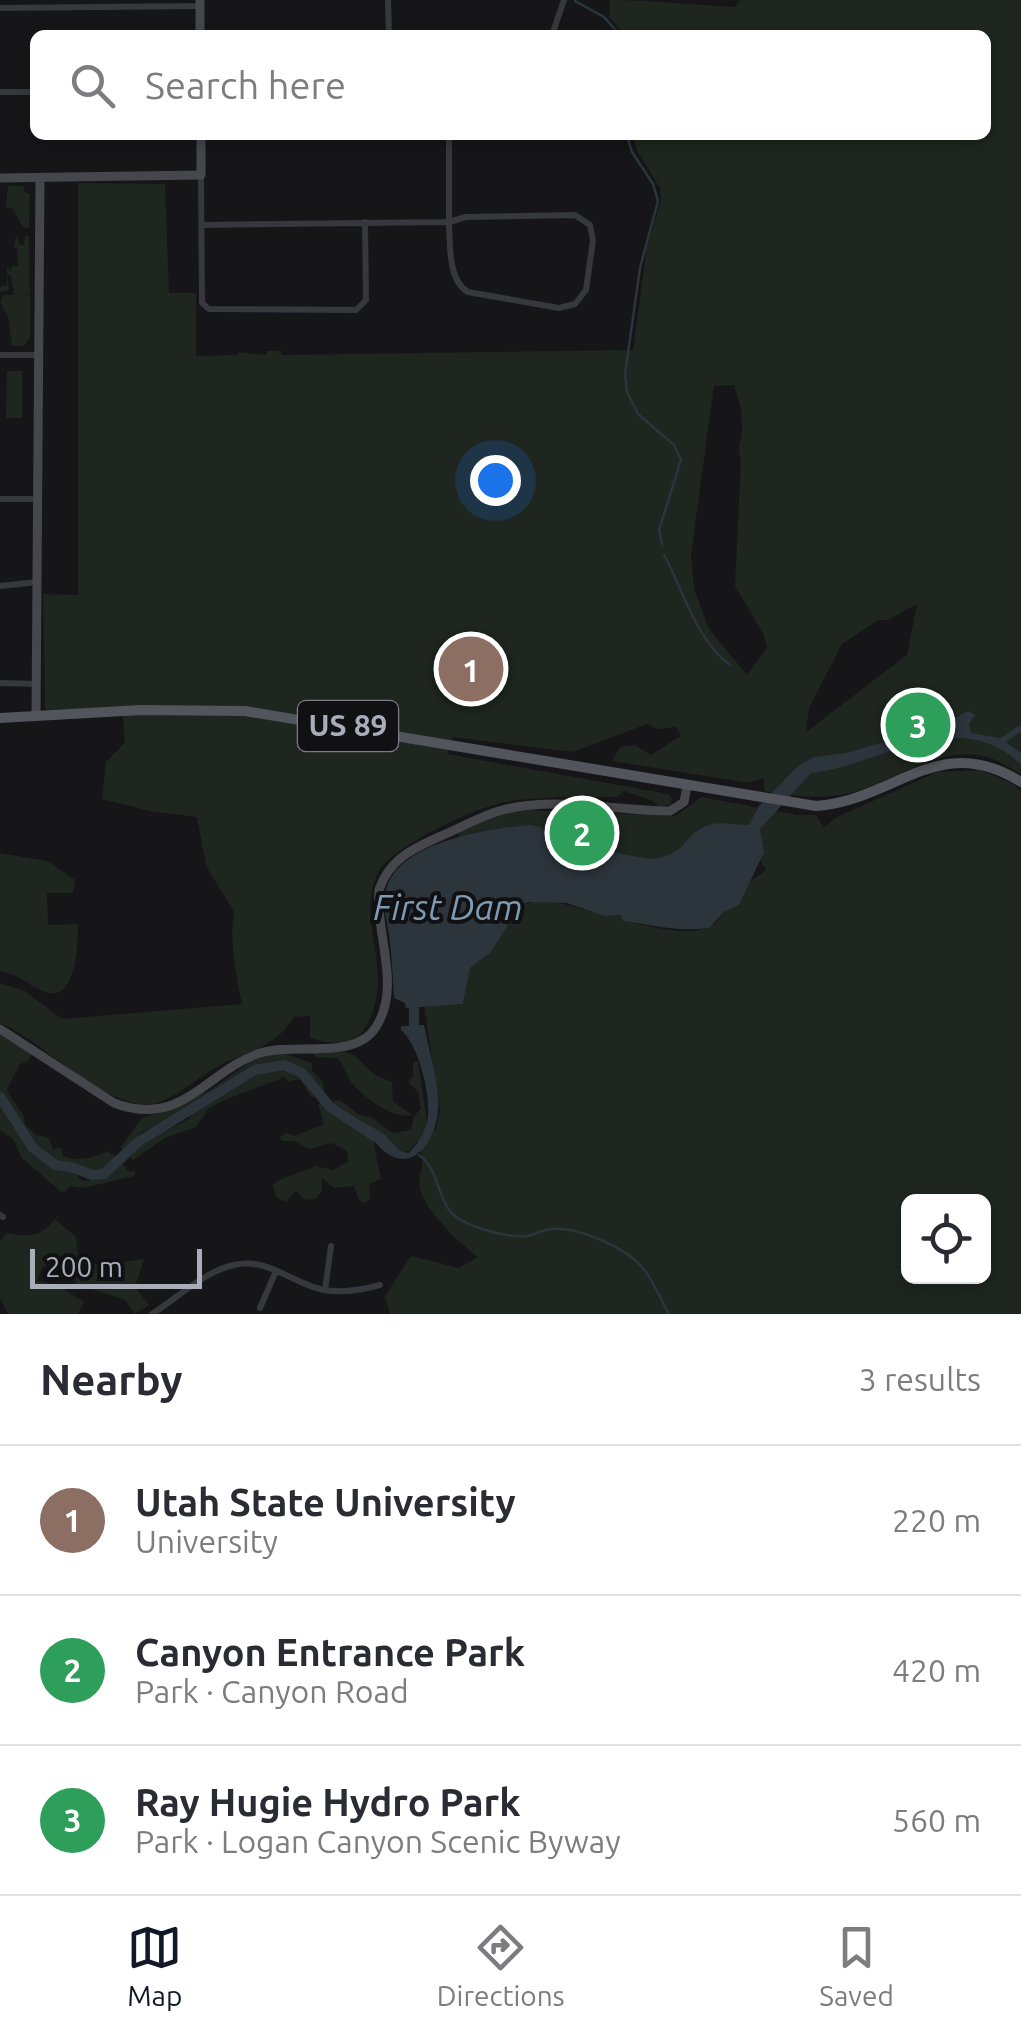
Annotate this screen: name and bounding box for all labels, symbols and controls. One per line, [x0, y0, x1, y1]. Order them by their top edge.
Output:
search box [30, 30, 991, 140]
icon: search [65, 58, 120, 113]
text: Search here [145, 64, 346, 106]
your location [470, 455, 521, 506]
pin: 1 [438, 632, 504, 706]
pin: 3 [886, 688, 950, 762]
road number: US 89 [298, 701, 398, 751]
pin: 2 [550, 796, 614, 870]
water label: First Dam [373, 887, 523, 927]
map controls [901, 1194, 991, 1284]
button: locate [901, 1194, 991, 1284]
scale bar [30, 1244, 202, 1288]
text: 200 m [45, 1251, 123, 1282]
text: Nearby [40, 1356, 183, 1403]
text: 3 results [859, 1361, 981, 1397]
text: Utah State University [135, 1481, 516, 1523]
text: 1 [63, 1502, 82, 1538]
text: 220 m [892, 1502, 981, 1538]
text: University [135, 1523, 278, 1559]
text: Canyon Entrance Park [135, 1631, 525, 1673]
text: 2 [63, 1652, 82, 1688]
text: 420 m [892, 1652, 981, 1688]
text: Park · Canyon Road [135, 1673, 409, 1709]
text: Ray Hugie Hydro Park [135, 1781, 521, 1823]
text: 3 [63, 1802, 82, 1838]
text: 560 m [892, 1802, 981, 1838]
text: Park · Logan Canyon Scenic Byway [135, 1823, 621, 1859]
tab: Map [127, 1920, 182, 2011]
tab: Directions [437, 1920, 565, 2011]
tab: Saved [819, 1920, 894, 2011]

